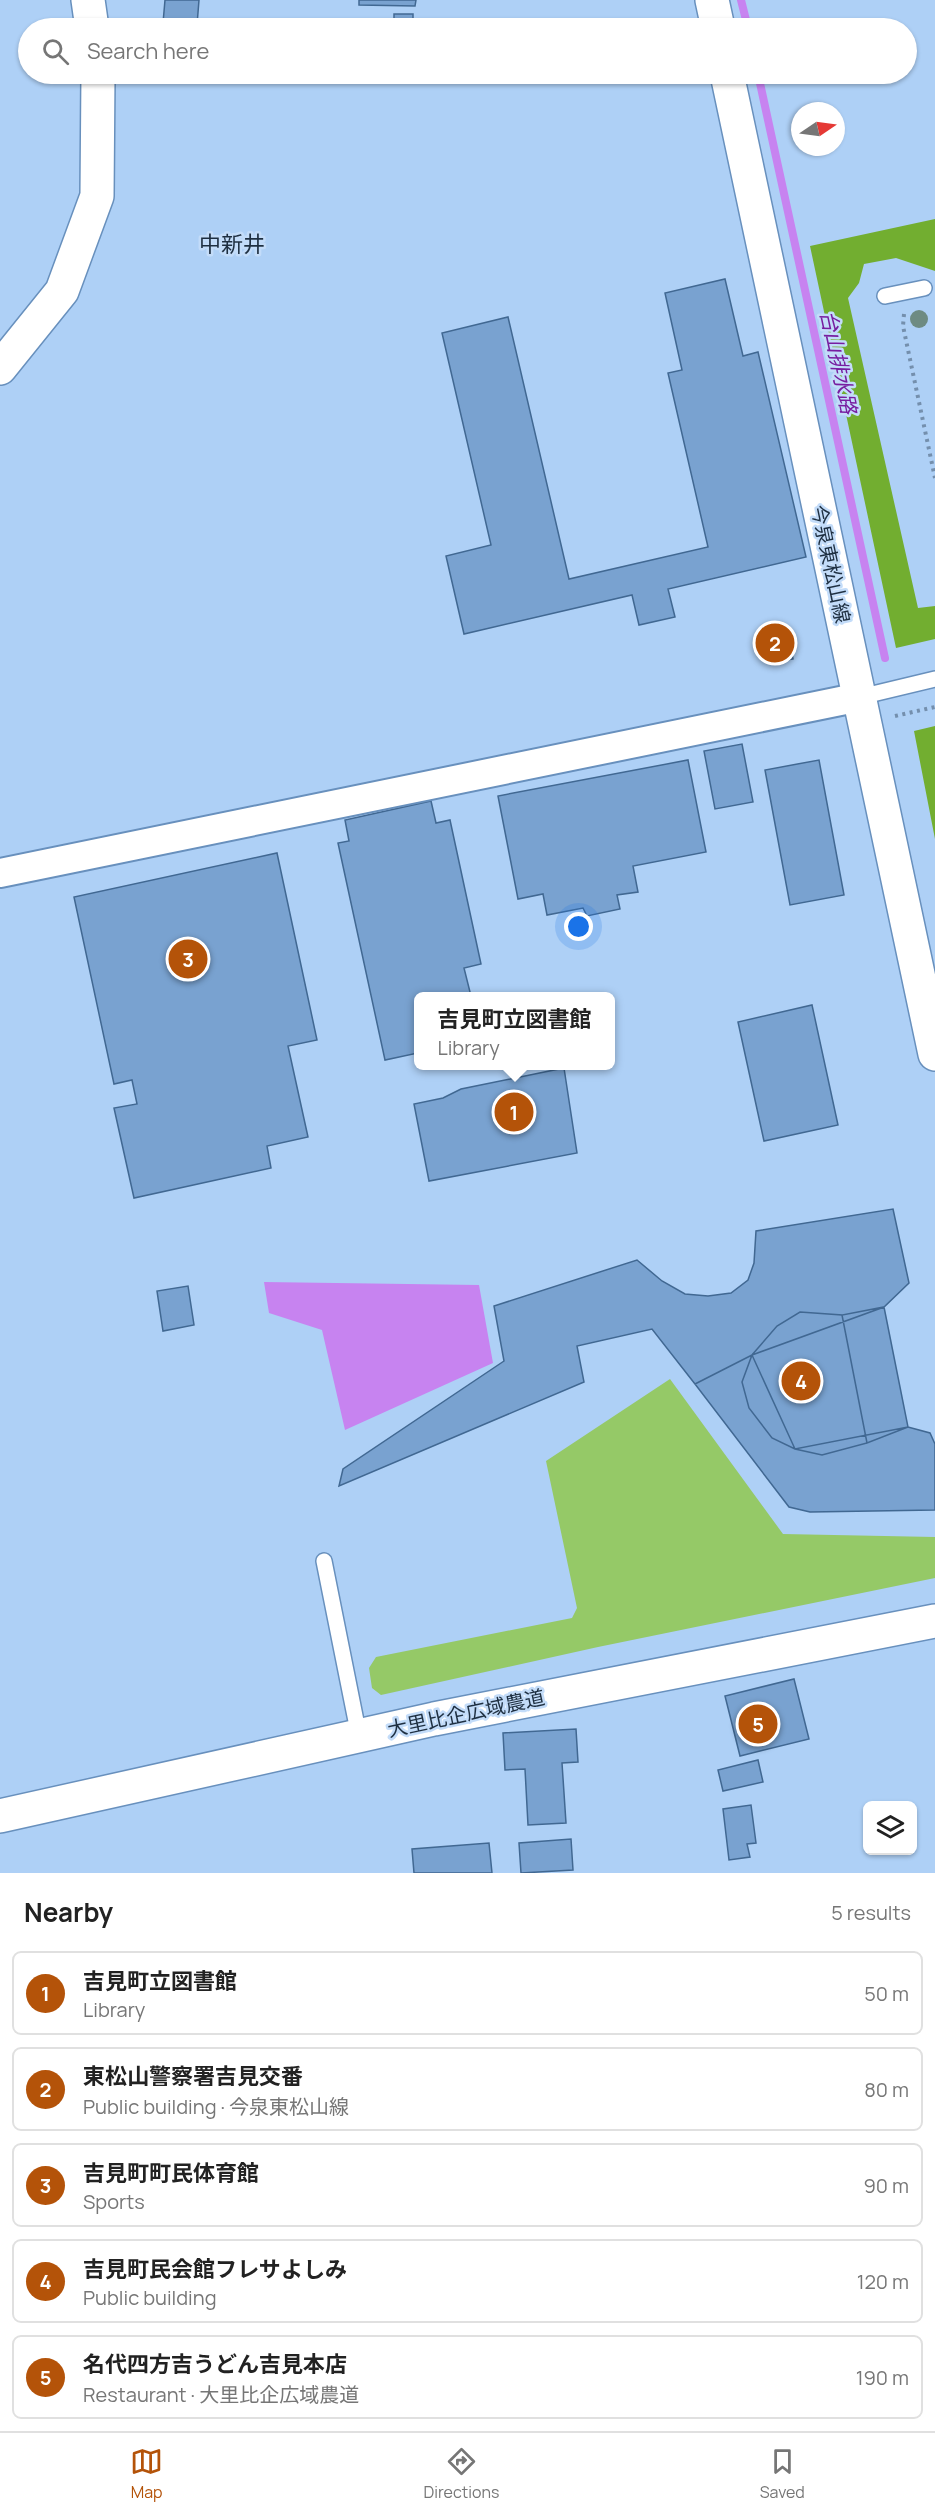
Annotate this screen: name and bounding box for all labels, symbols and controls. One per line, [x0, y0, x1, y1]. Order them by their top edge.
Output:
search box [18, 18, 917, 84]
icon: search [39, 35, 72, 68]
text: Search here [87, 36, 209, 66]
north arrow [791, 102, 845, 156]
district label: 中新井 [199, 229, 265, 259]
water label: 台山排水路 [814, 308, 864, 418]
street label: 今泉東松山線 [805, 503, 857, 625]
pin: 2 [756, 620, 794, 666]
your location [564, 912, 593, 941]
pin: 3 [168, 936, 207, 982]
popup [414, 992, 615, 1070]
text: 吉見町立図書館 [437, 1004, 592, 1034]
text: Library [437, 1034, 500, 1061]
pin: 1 [494, 1090, 534, 1134]
pin: 4 [782, 1358, 820, 1404]
street label: 大里比企広域農道 [385, 1683, 547, 1743]
pin: 5 [738, 1702, 777, 1746]
map controls [863, 1801, 917, 1855]
button: layers [863, 1801, 917, 1855]
text: Nearby [24, 1894, 113, 1930]
text: 5 results [831, 1899, 911, 1926]
text: 吉見町立図書館 [83, 1966, 237, 1996]
text: 1 [41, 1980, 50, 2007]
text: 50 m [864, 1980, 909, 2007]
text: Library [83, 1996, 145, 2023]
text: 東松山警察署吉見交番 [83, 2061, 303, 2091]
text: 2 [40, 2076, 51, 2103]
text: 80 m [864, 2076, 909, 2103]
text: Public building · 今泉東松山線 [83, 2093, 349, 2120]
text: 吉見町町民体育館 [83, 2158, 259, 2188]
text: 3 [40, 2172, 51, 2199]
text: 90 m [863, 2172, 909, 2199]
text: Sports [83, 2188, 145, 2215]
text: 吉見町民会館フレサよしみ [83, 2254, 347, 2284]
text: 4 [39, 2268, 52, 2295]
text: 120 m [857, 2268, 909, 2295]
text: Public building [83, 2284, 217, 2311]
text: 名代四方吉うどん吉見本店 [83, 2349, 347, 2379]
text: 5 [40, 2364, 51, 2391]
text: 190 m [856, 2364, 909, 2391]
text: Restaurant · 大里比企広域農道 [83, 2381, 359, 2408]
tab: Map [130, 2445, 163, 2503]
tab: Directions [424, 2445, 499, 2503]
tab: Saved [760, 2445, 805, 2503]

